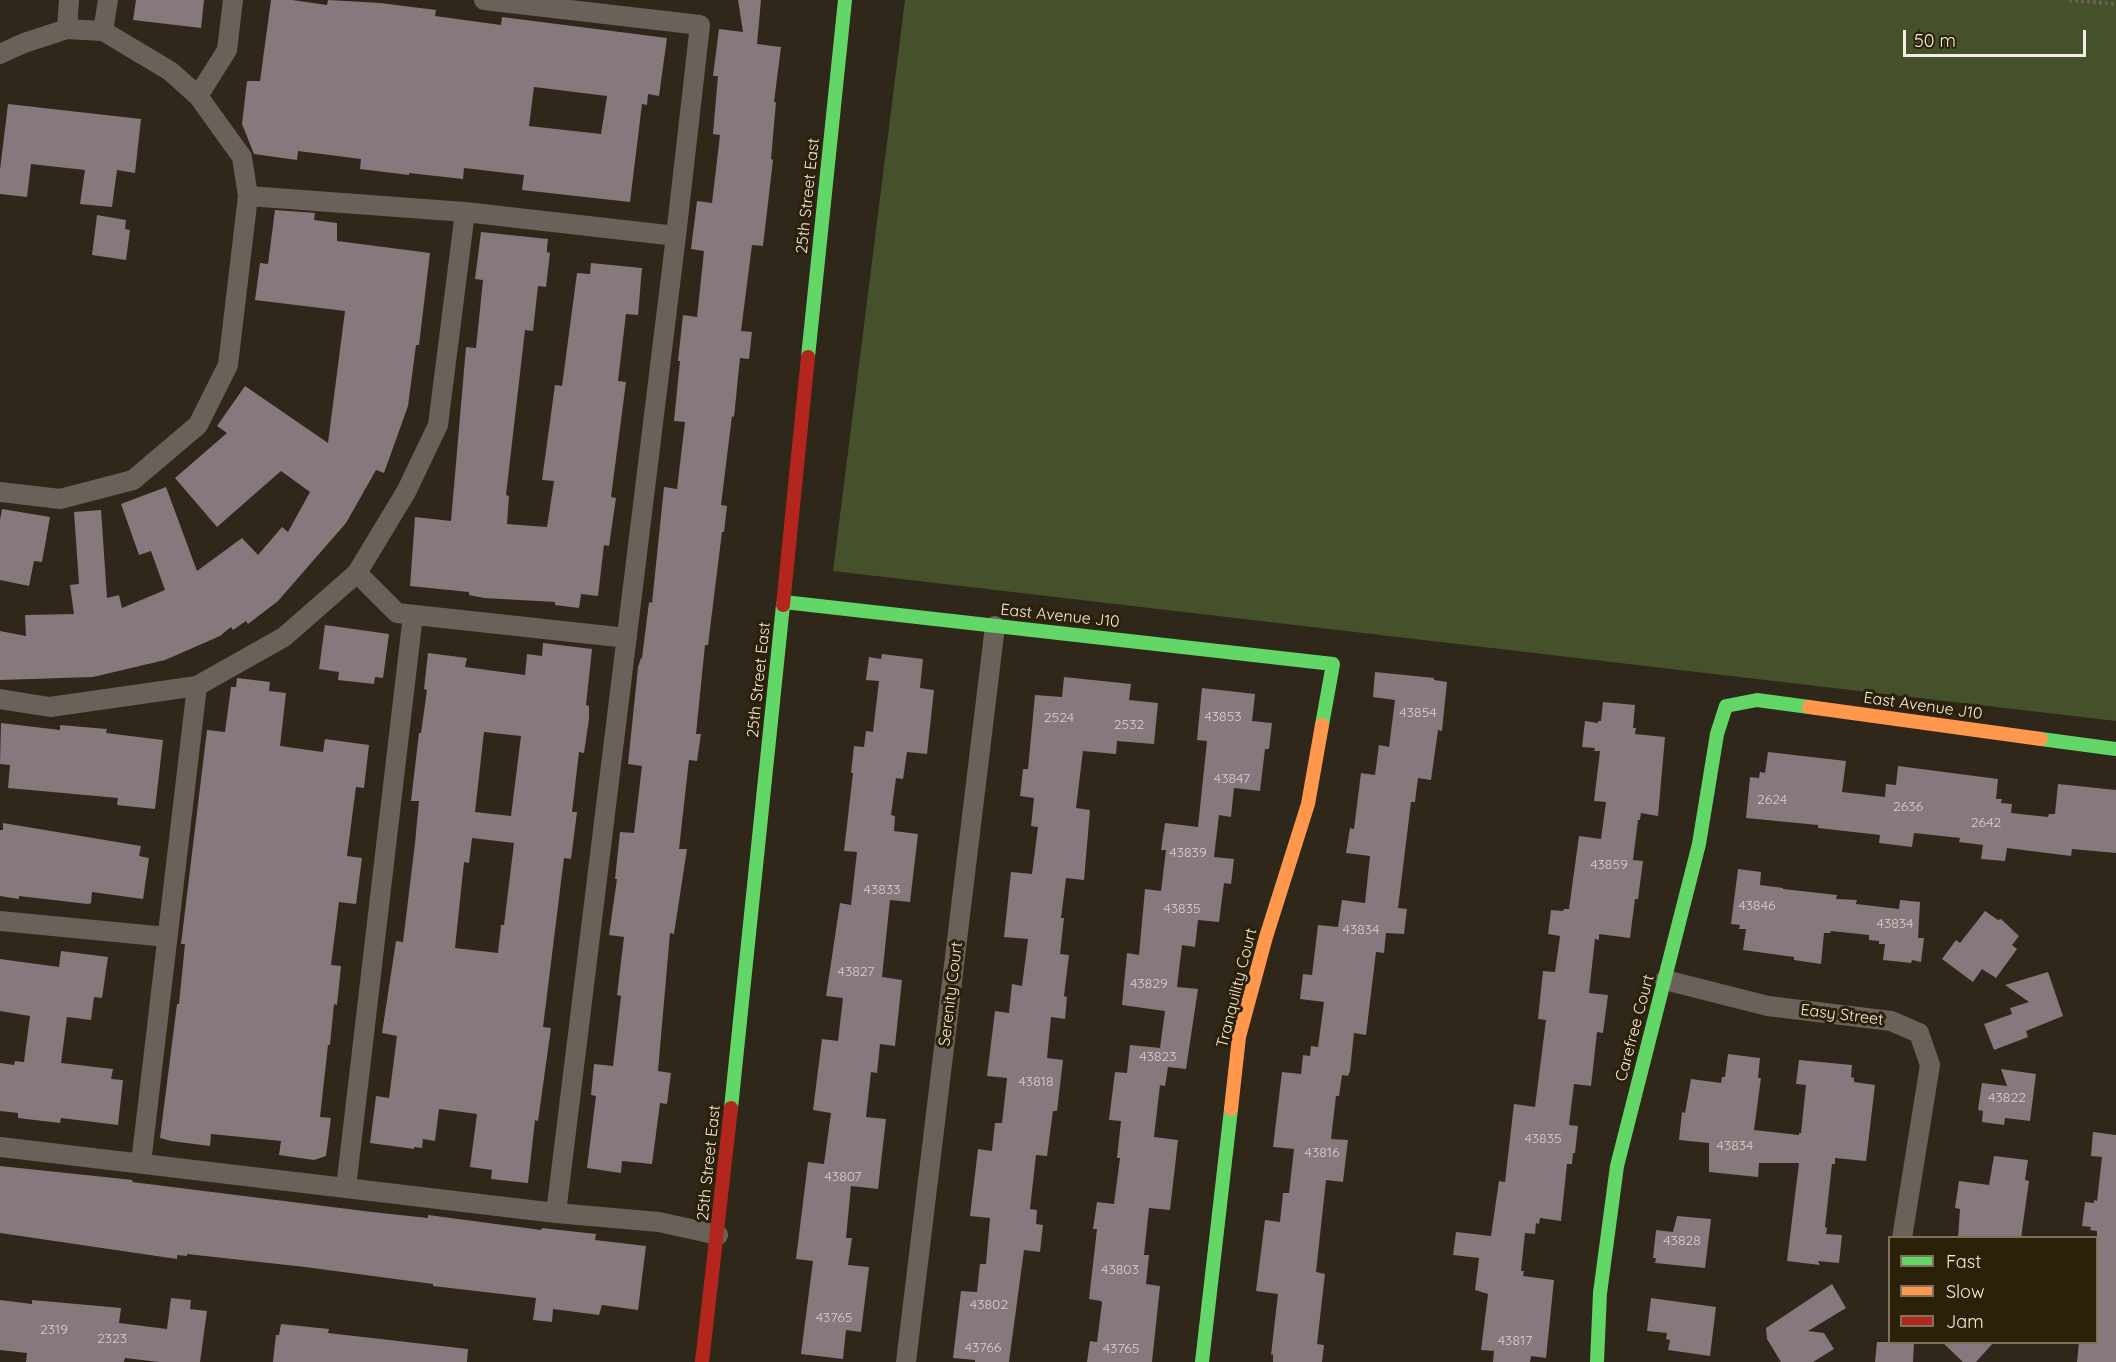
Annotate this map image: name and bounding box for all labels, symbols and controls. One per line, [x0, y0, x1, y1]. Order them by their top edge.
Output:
scale bar [1906, 18, 2089, 56]
text: 50 m [1914, 29, 1956, 52]
street label: 25th Street East [792, 137, 824, 255]
street label: East Avenue J10 [999, 600, 1121, 632]
street label: 25th Street East [743, 621, 775, 739]
street label: East Avenue J10 [1862, 688, 1984, 724]
house number: 43854 [1399, 705, 1437, 721]
house number: 43853 [1204, 709, 1242, 725]
house number: 2524 [1044, 710, 1074, 726]
house number: 2532 [1114, 717, 1144, 733]
house number: 43847 [1214, 771, 1250, 787]
house number: 2624 [1757, 792, 1787, 808]
house number: 2636 [1893, 799, 1923, 815]
house number: 2642 [1971, 815, 2001, 831]
house number: 43839 [1169, 845, 1207, 861]
house number: 43859 [1590, 857, 1628, 873]
house number: 43833 [864, 882, 900, 898]
house number: 43846 [1738, 898, 1776, 914]
house number: 43835 [1163, 901, 1201, 917]
house number: 43834 [1877, 916, 1913, 932]
house number: 43834 [1343, 922, 1379, 938]
street label: Tranquility Court [1213, 926, 1261, 1050]
street label: Serenity Court [935, 941, 967, 1047]
house number: 43827 [838, 964, 874, 980]
street label: Carefree Court [1612, 972, 1658, 1084]
house number: 43829 [1130, 976, 1168, 992]
street label: Easy Street [1799, 1000, 1885, 1030]
house number: 43823 [1139, 1049, 1177, 1065]
house number: 43818 [1018, 1074, 1054, 1090]
house number: 43822 [1988, 1090, 2026, 1106]
street label: 25th Street East [693, 1104, 725, 1222]
house number: 43835 [1524, 1131, 1562, 1147]
house number: 43834 [1717, 1138, 1753, 1154]
house number: 43816 [1305, 1145, 1339, 1161]
house number: 43807 [824, 1169, 862, 1185]
house number: 43828 [1663, 1233, 1701, 1249]
legend [1888, 1236, 2098, 1344]
text: Fast [1946, 1250, 1981, 1273]
house number: 43803 [1101, 1262, 1139, 1278]
text: Slow [1946, 1280, 1984, 1303]
house number: 43802 [970, 1297, 1008, 1313]
house number: 43765 [816, 1310, 852, 1326]
text: Jam [1946, 1310, 1984, 1333]
house number: 2319 [40, 1322, 68, 1338]
house number: 2323 [97, 1331, 127, 1347]
house number: 43817 [1498, 1333, 1532, 1349]
house number: 43766 [965, 1340, 1001, 1356]
house number: 43765 [1103, 1341, 1139, 1357]

